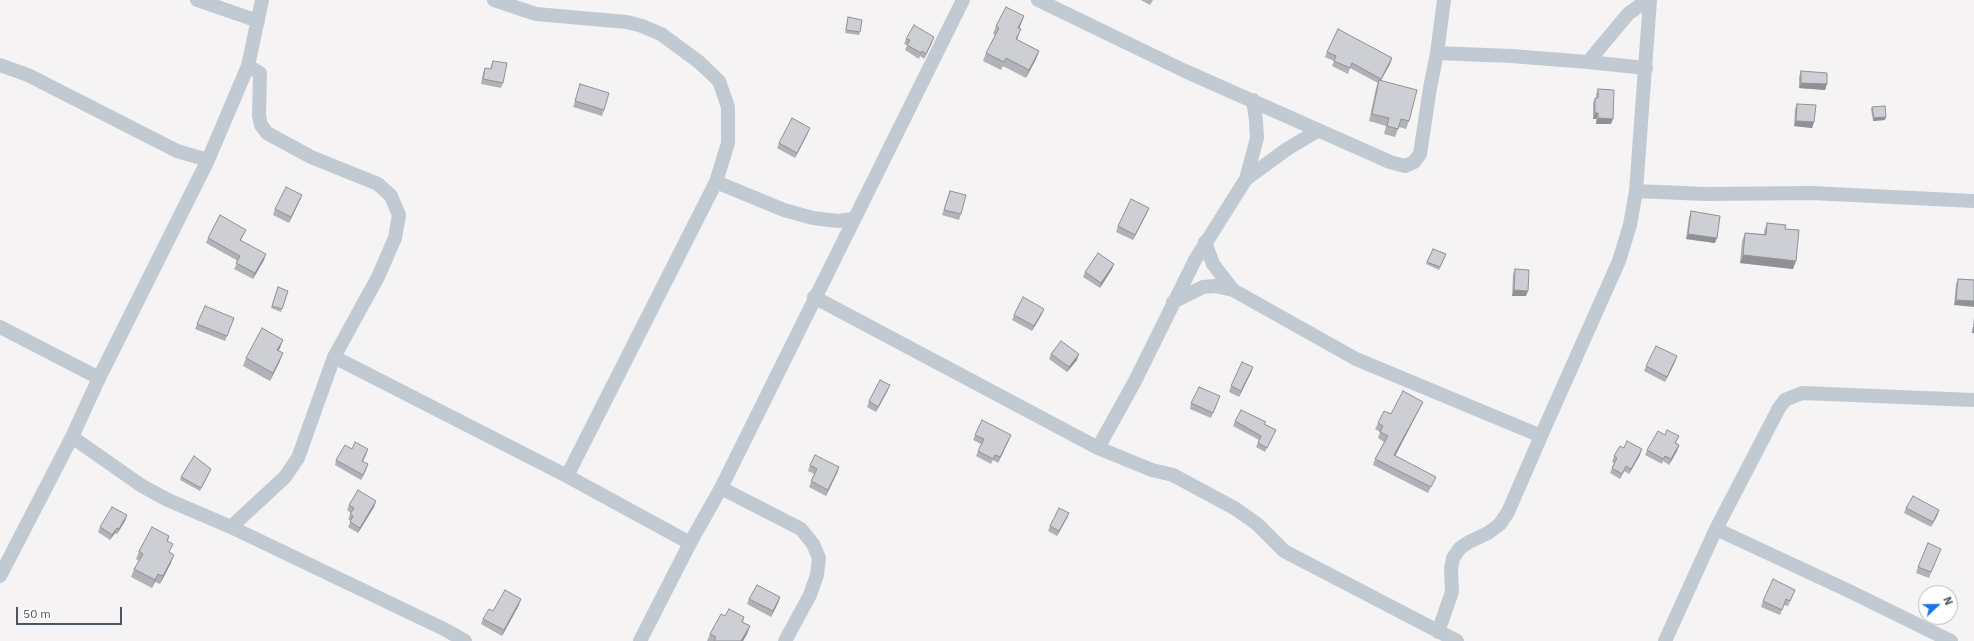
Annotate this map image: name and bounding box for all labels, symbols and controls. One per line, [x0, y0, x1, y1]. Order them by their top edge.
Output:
north arrow [1918, 585, 1958, 625]
text: N [1940, 595, 1956, 607]
scale bar [18, 599, 124, 625]
text: 50 m [23, 606, 51, 621]

